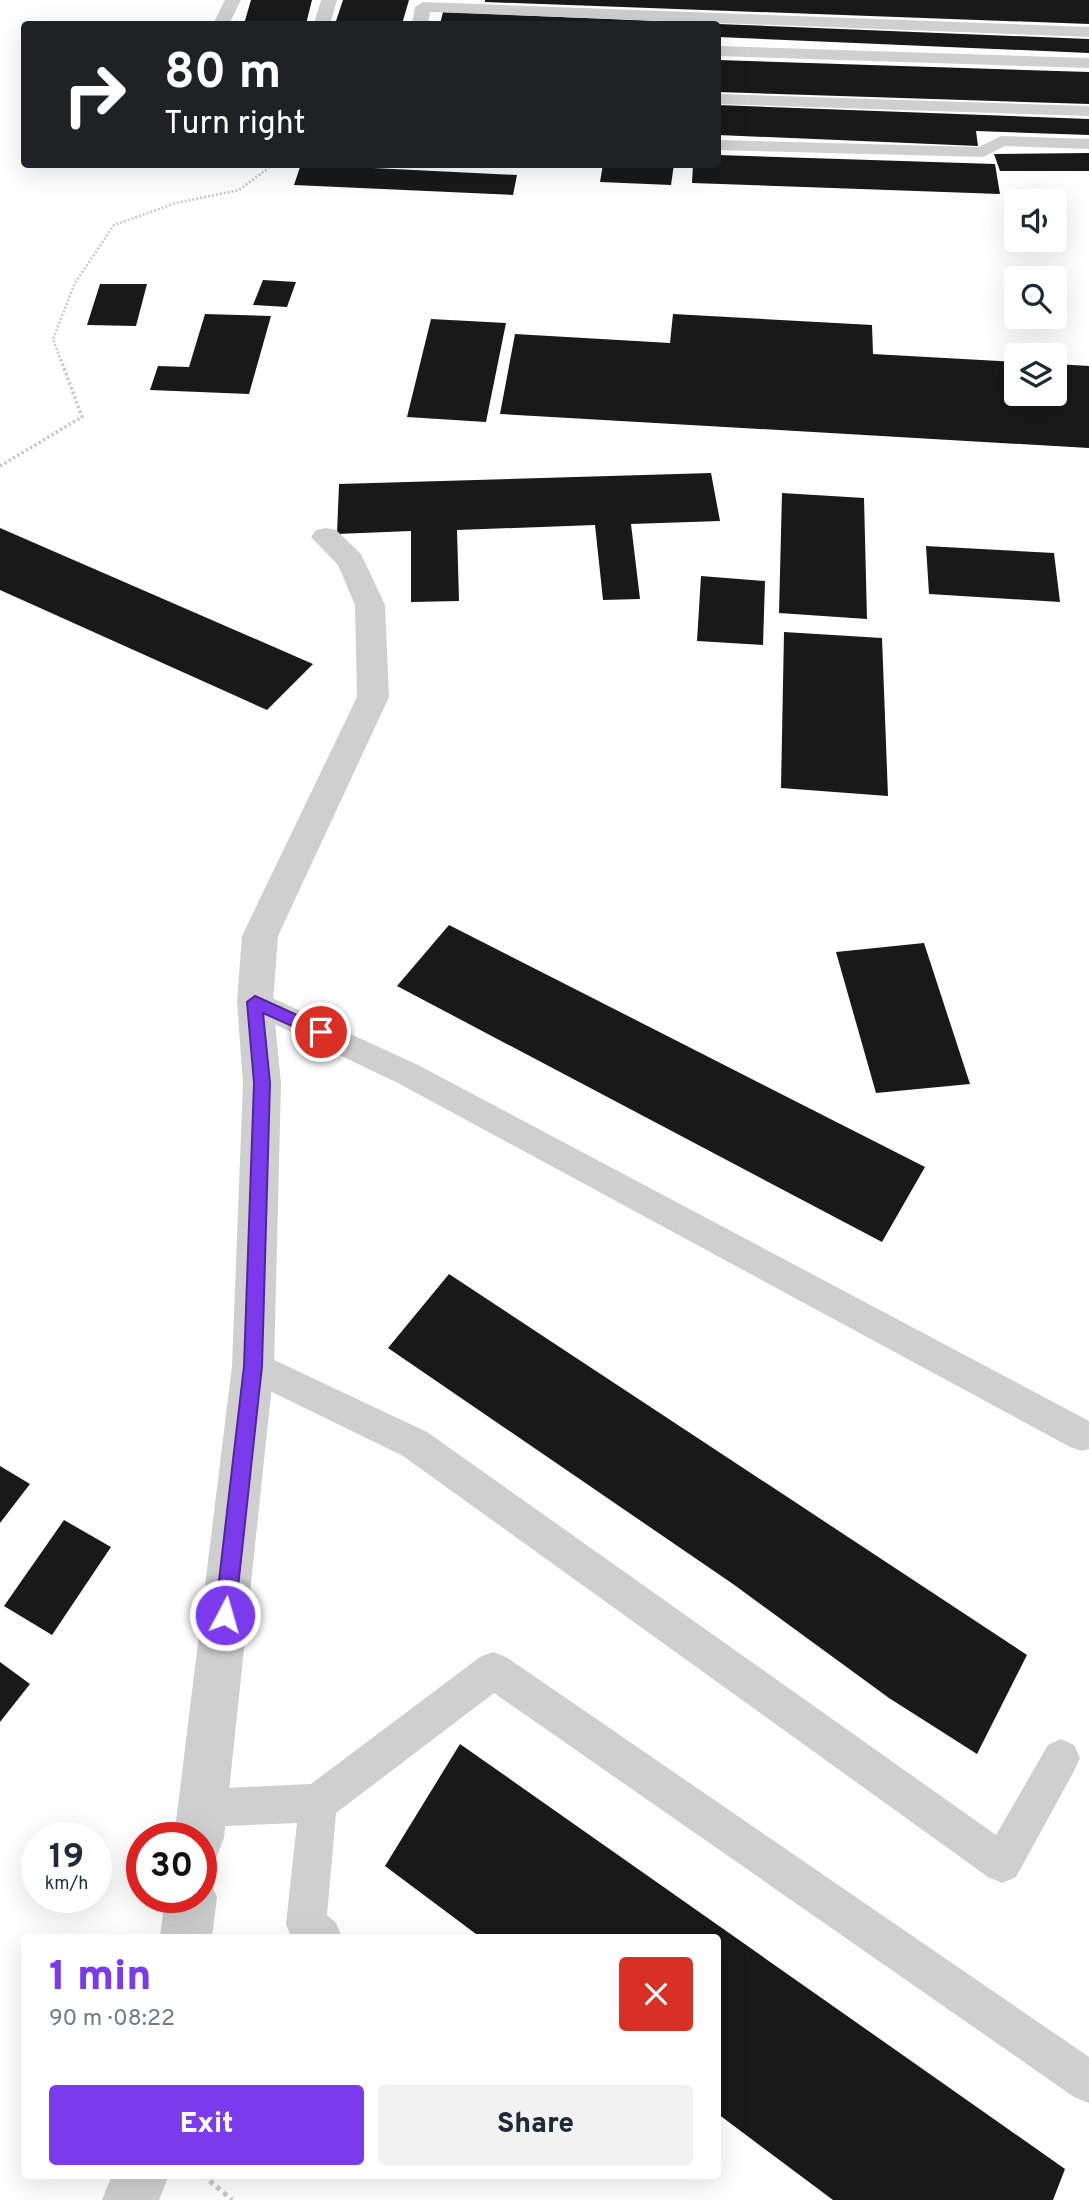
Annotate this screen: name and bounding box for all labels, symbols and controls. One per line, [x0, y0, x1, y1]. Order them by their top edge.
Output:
text: 80 m [164, 44, 281, 106]
icon: right [49, 49, 140, 140]
text: Turn right [164, 105, 306, 145]
map controls [1004, 189, 1067, 406]
button: sound [1004, 189, 1067, 252]
button: search [1004, 266, 1067, 329]
button: layers [1004, 343, 1067, 406]
pin [291, 1002, 351, 1062]
icon: arrive [302, 1013, 340, 1051]
position arrow [188, 1578, 262, 1652]
speed limit sign: 30 [126, 1822, 217, 1913]
text: 19 [49, 1836, 84, 1880]
text: km/h [45, 1873, 88, 1896]
text: 1 min [49, 1952, 152, 2005]
button: close [619, 1957, 693, 2031]
text: 90 m · 08:22 [49, 2005, 175, 2034]
button: Exit [49, 2085, 364, 2165]
button: Share [378, 2085, 693, 2165]

